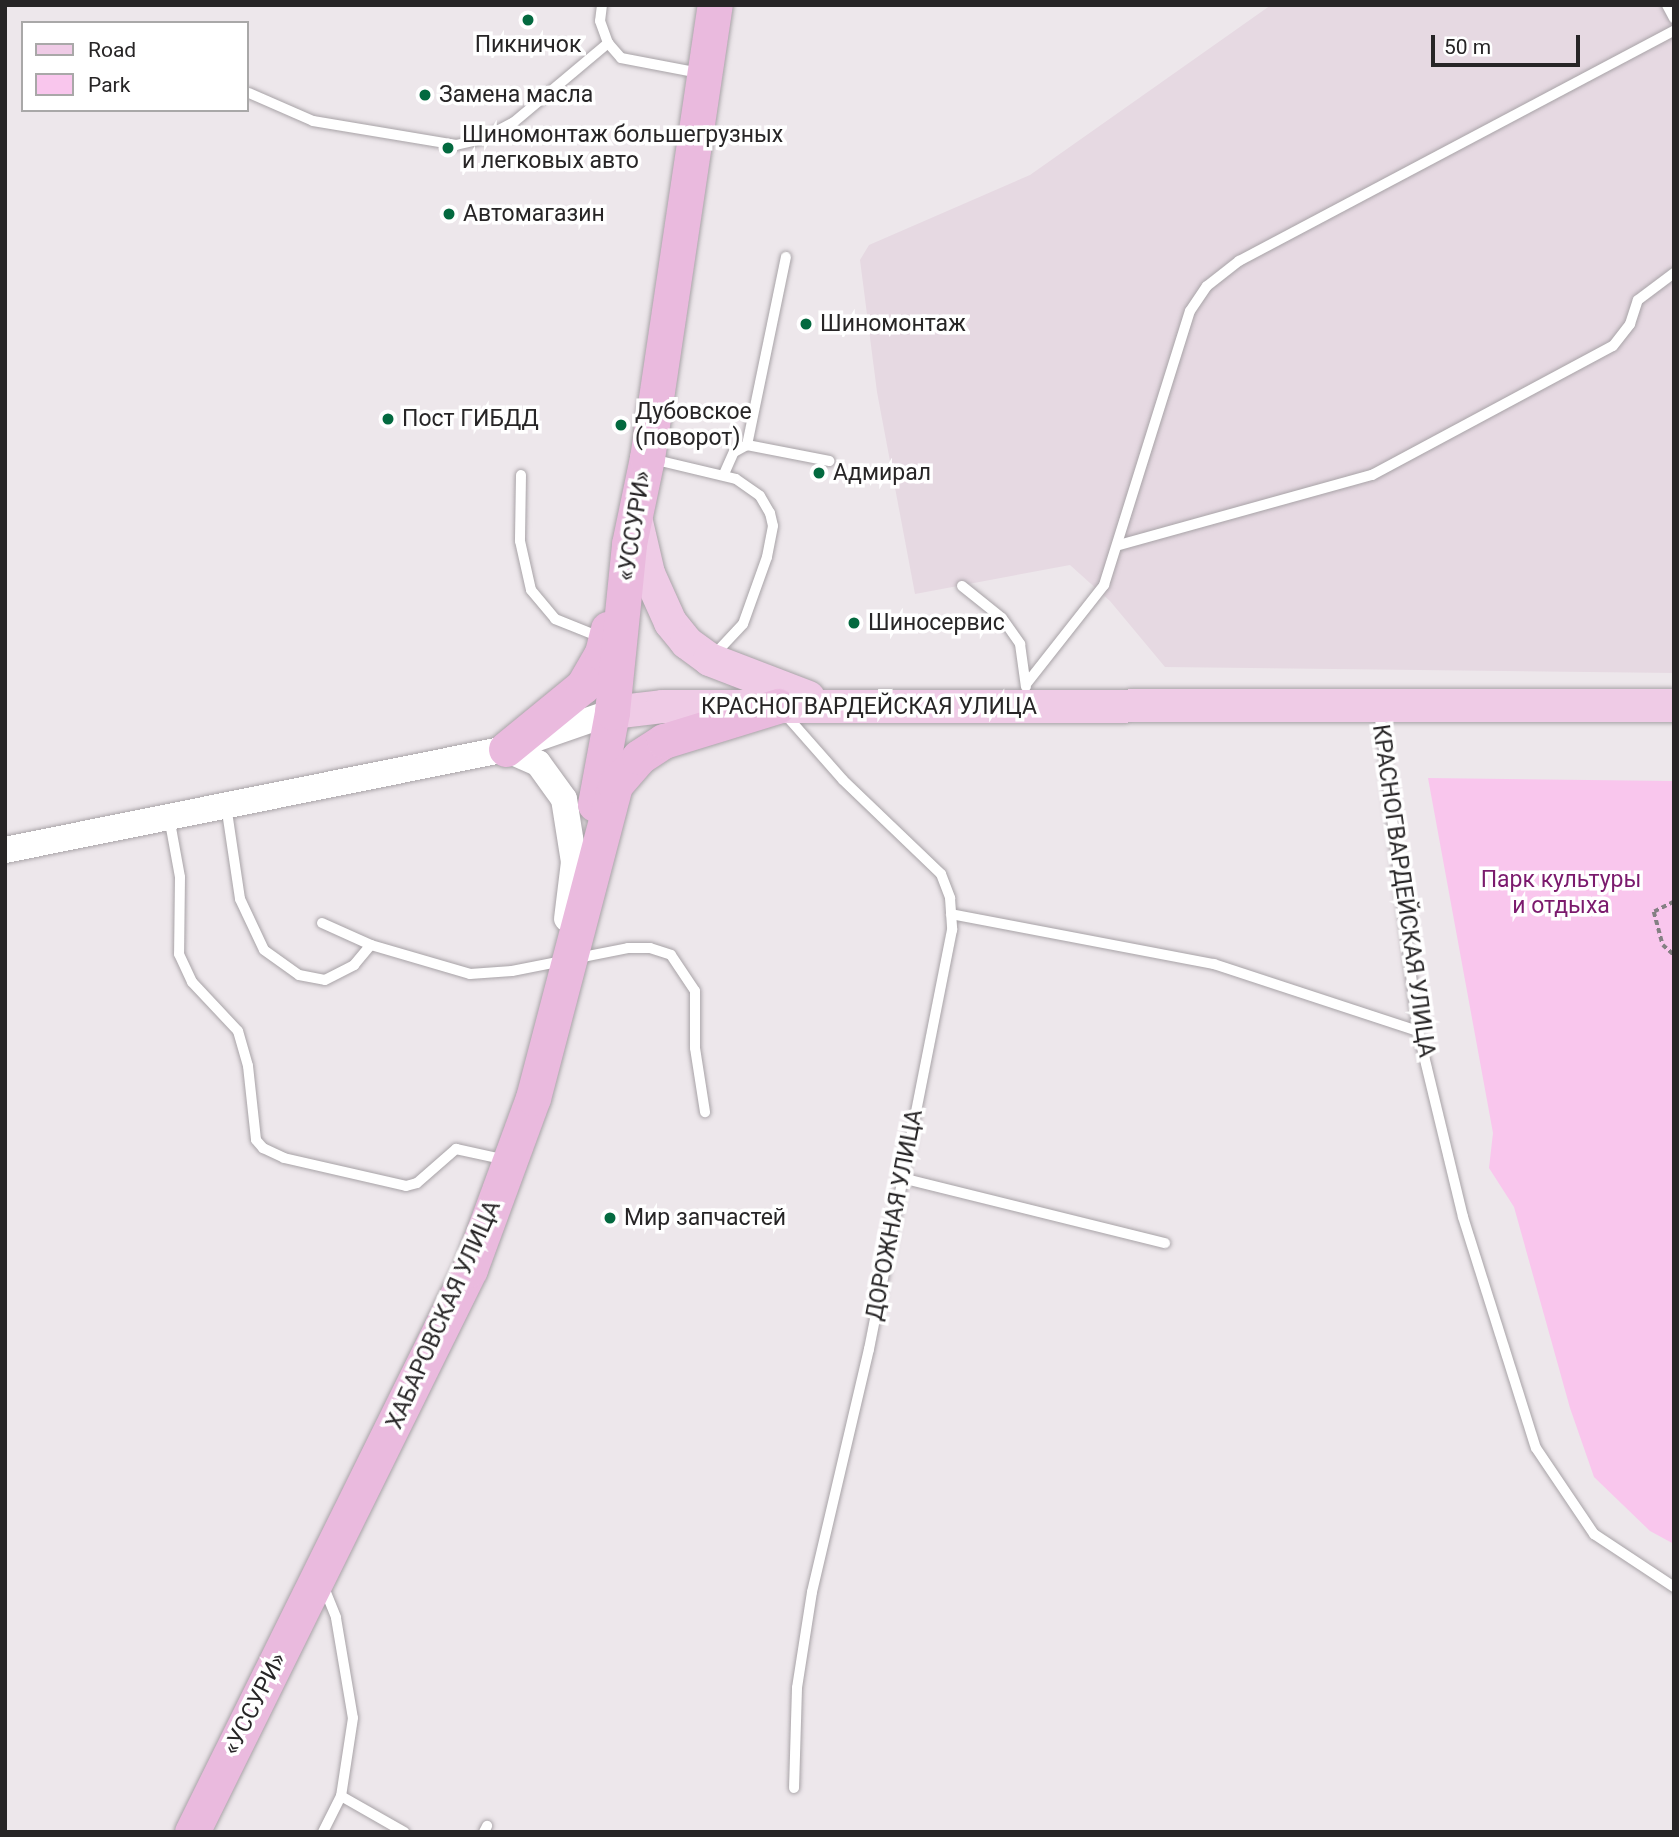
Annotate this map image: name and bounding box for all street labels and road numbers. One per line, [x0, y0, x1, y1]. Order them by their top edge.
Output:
street label: «УССУРИ» [613, 469, 657, 583]
street label: КРАСНОГВАРДЕЙСКАЯ УЛИЦА [701, 693, 1037, 721]
street label: КРАСНОГВАРДЕЙСКАЯ УЛИЦА [1366, 723, 1440, 1059]
street label: ДОРОЖНАЯ УЛИЦА [861, 1107, 929, 1323]
street label: ХАБАРОВСКАЯ УЛИЦА [381, 1196, 507, 1434]
street label: «УССУРИ» [217, 1648, 293, 1760]

